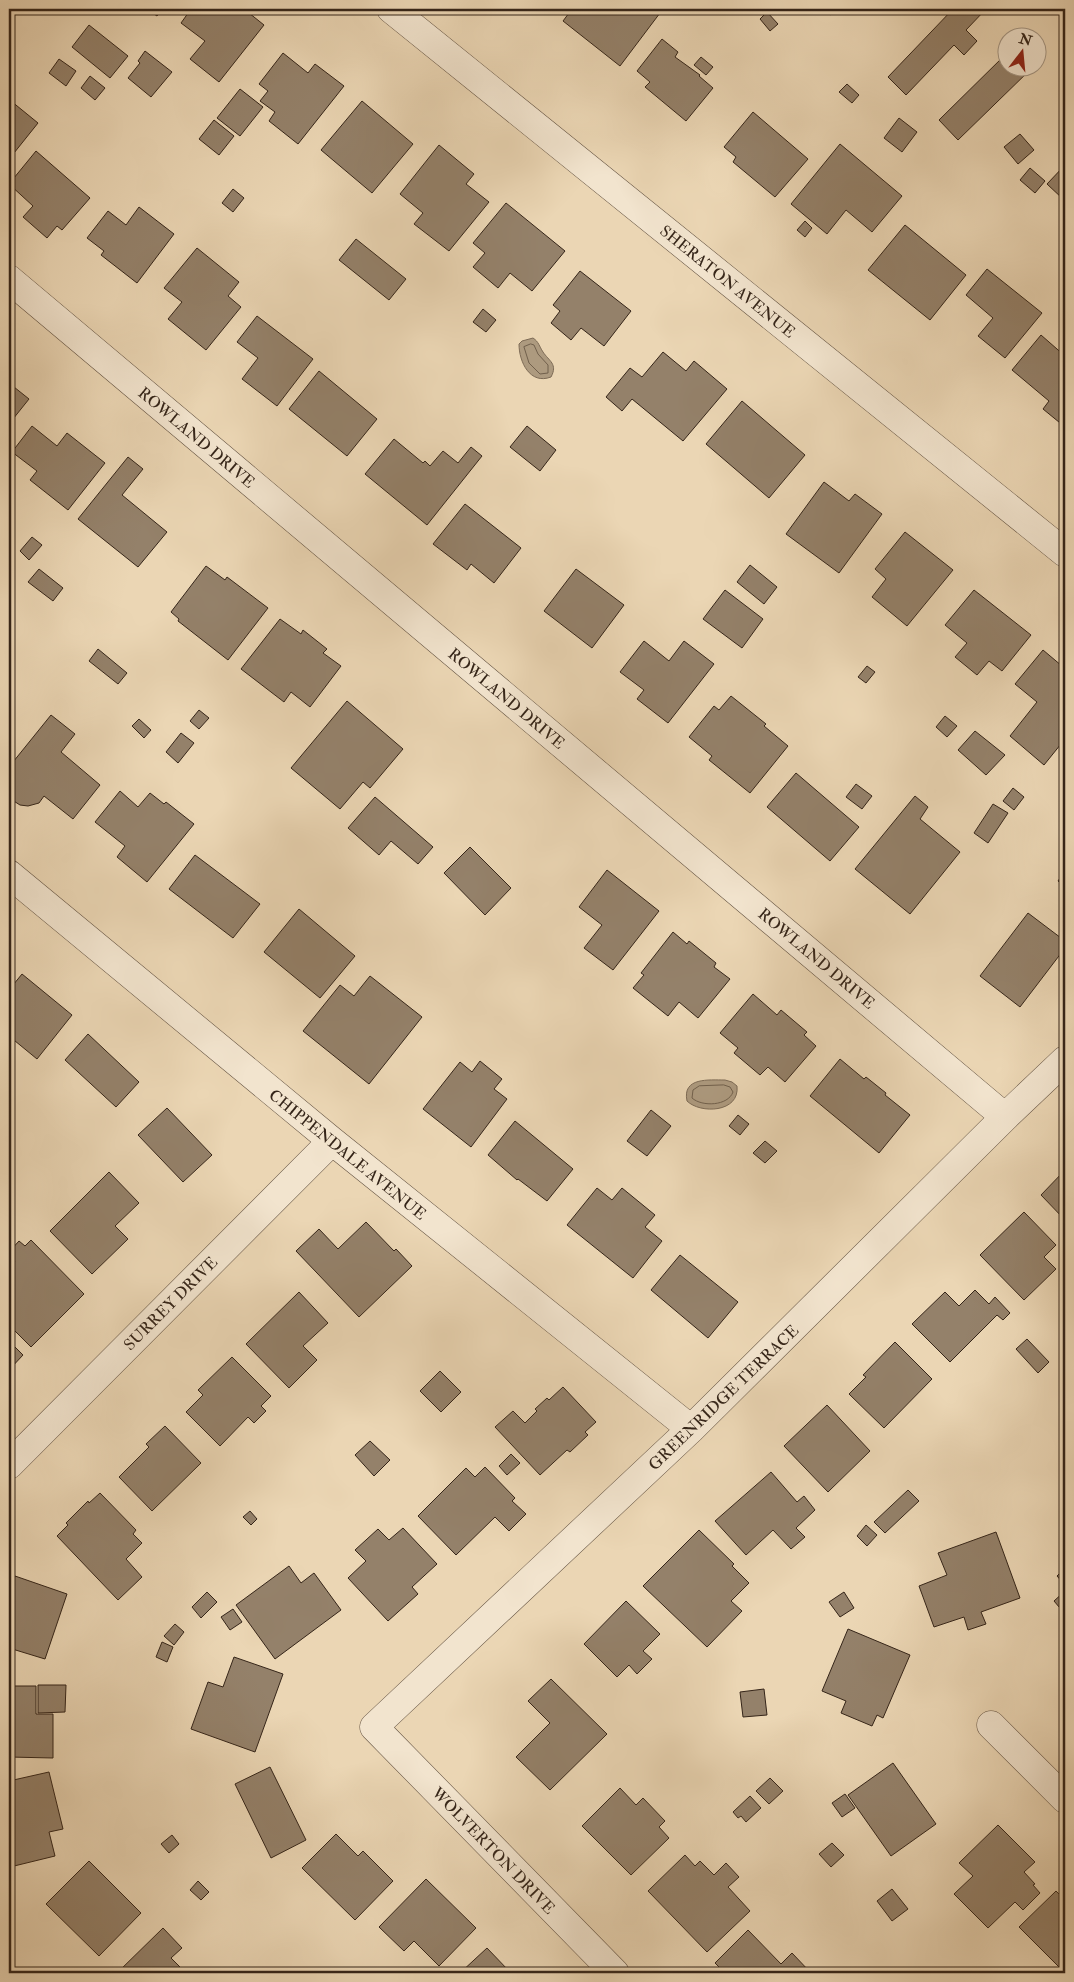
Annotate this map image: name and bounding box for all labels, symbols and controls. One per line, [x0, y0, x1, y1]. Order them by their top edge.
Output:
north arrow [996, 28, 1046, 78]
text: N [1016, 30, 1034, 50]
street label: SHERATON AVENUE [656, 221, 799, 342]
street label: ROWLAND DRIVE [134, 383, 259, 492]
street label: ROWLAND DRIVE [444, 644, 569, 753]
street label: ROWLAND DRIVE [754, 904, 879, 1013]
street label: CHIPPENDALE AVENUE [265, 1085, 430, 1224]
street label: SURREY DRIVE [120, 1253, 222, 1355]
street label: GREENRIDGE TERRACE [644, 1321, 803, 1475]
street label: WOLVERTON DRIVE [427, 1782, 559, 1918]

